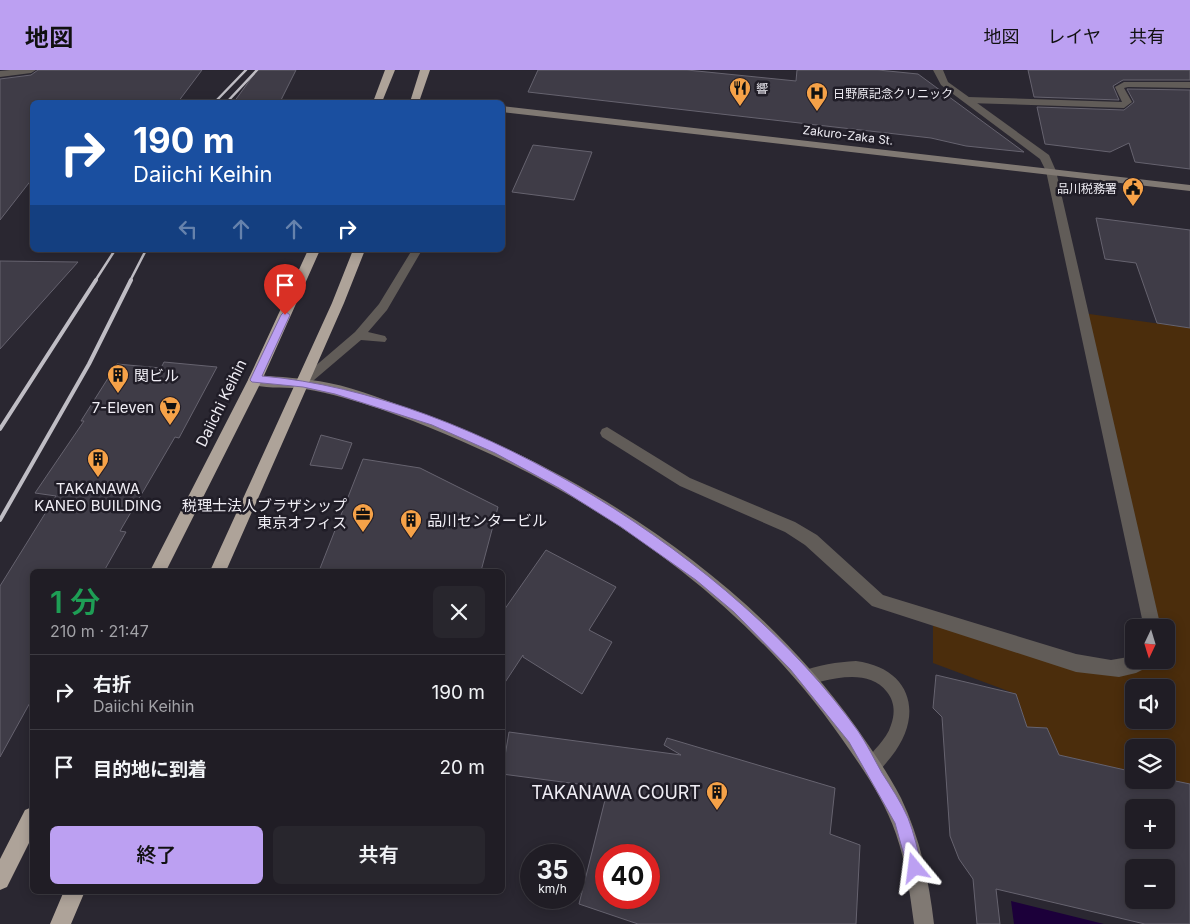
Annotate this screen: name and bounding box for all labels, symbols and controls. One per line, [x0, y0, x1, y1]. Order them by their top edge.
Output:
text: 地図 [25, 23, 73, 52]
text: 地図 [984, 26, 1020, 47]
text: レイヤ [1048, 26, 1101, 47]
text: 共有 [1129, 26, 1165, 47]
restaurant icon: 響 [728, 76, 752, 107]
place label: 響 [756, 81, 768, 96]
hospital icon: 日野原記念クリニック [805, 81, 829, 112]
place label: 日野原記念クリニック [833, 86, 953, 101]
text: 190 m [133, 119, 235, 161]
icon: right [50, 120, 115, 185]
street label: Zakuro-Zaka St. [802, 122, 894, 148]
text: Daiichi Keihin [133, 161, 272, 187]
public building icon: 品川税務署 [1121, 176, 1145, 207]
place label: 品川税務署 [1057, 181, 1117, 196]
icon: left [174, 215, 202, 243]
icon: ahead [227, 215, 255, 243]
icon: ahead [280, 215, 308, 243]
icon: right [333, 215, 361, 243]
pin [264, 264, 306, 315]
icon: arrive [271, 271, 299, 299]
street label: Daiichi Keihin [192, 356, 250, 450]
building icon: 関ビル [106, 363, 130, 394]
place label: 関ビル [134, 366, 179, 385]
supermarket icon: 7-Eleven [158, 395, 182, 426]
place label: 7-Eleven [92, 398, 154, 417]
building icon: TAKANAWA KANEO BUILDING [86, 447, 110, 478]
place label: TAKANAWA KANEO BUILDING [34, 479, 162, 515]
place label: 税理士法人ブラザシップ 東京オフィス [182, 496, 347, 532]
office icon: 税理士法人ブラザシップ 東京オフィス [351, 502, 375, 533]
building icon: 品川センタービル [399, 508, 423, 539]
place label: 品川センタービル [427, 511, 547, 530]
text: 1 分 [50, 584, 100, 620]
button: close [433, 586, 485, 638]
north arrow [1125, 619, 1175, 669]
map controls [1125, 619, 1175, 909]
text: 210 m · 21:47 [50, 621, 149, 641]
text: 右折 [93, 673, 131, 696]
icon: right [50, 678, 78, 706]
button: sound [1125, 679, 1175, 729]
text: 190 m [432, 681, 485, 704]
text: Daiichi Keihin [93, 696, 194, 716]
button: layers [1125, 739, 1175, 789]
icon: arrive [50, 753, 78, 781]
text: 20 m [439, 756, 485, 779]
text: 目的地に到着 [93, 758, 207, 781]
building icon: TAKANAWA COURT [705, 780, 729, 811]
place label: TAKANAWA COURT [531, 782, 701, 803]
button: + [1125, 799, 1175, 849]
button: 終了 [50, 826, 263, 884]
button: 共有 [273, 826, 485, 884]
position arrow [888, 841, 940, 893]
speed limit sign: 40 [595, 844, 660, 909]
text: 35 [536, 855, 569, 885]
button: − [1125, 859, 1175, 909]
text: km/h [538, 881, 567, 896]

